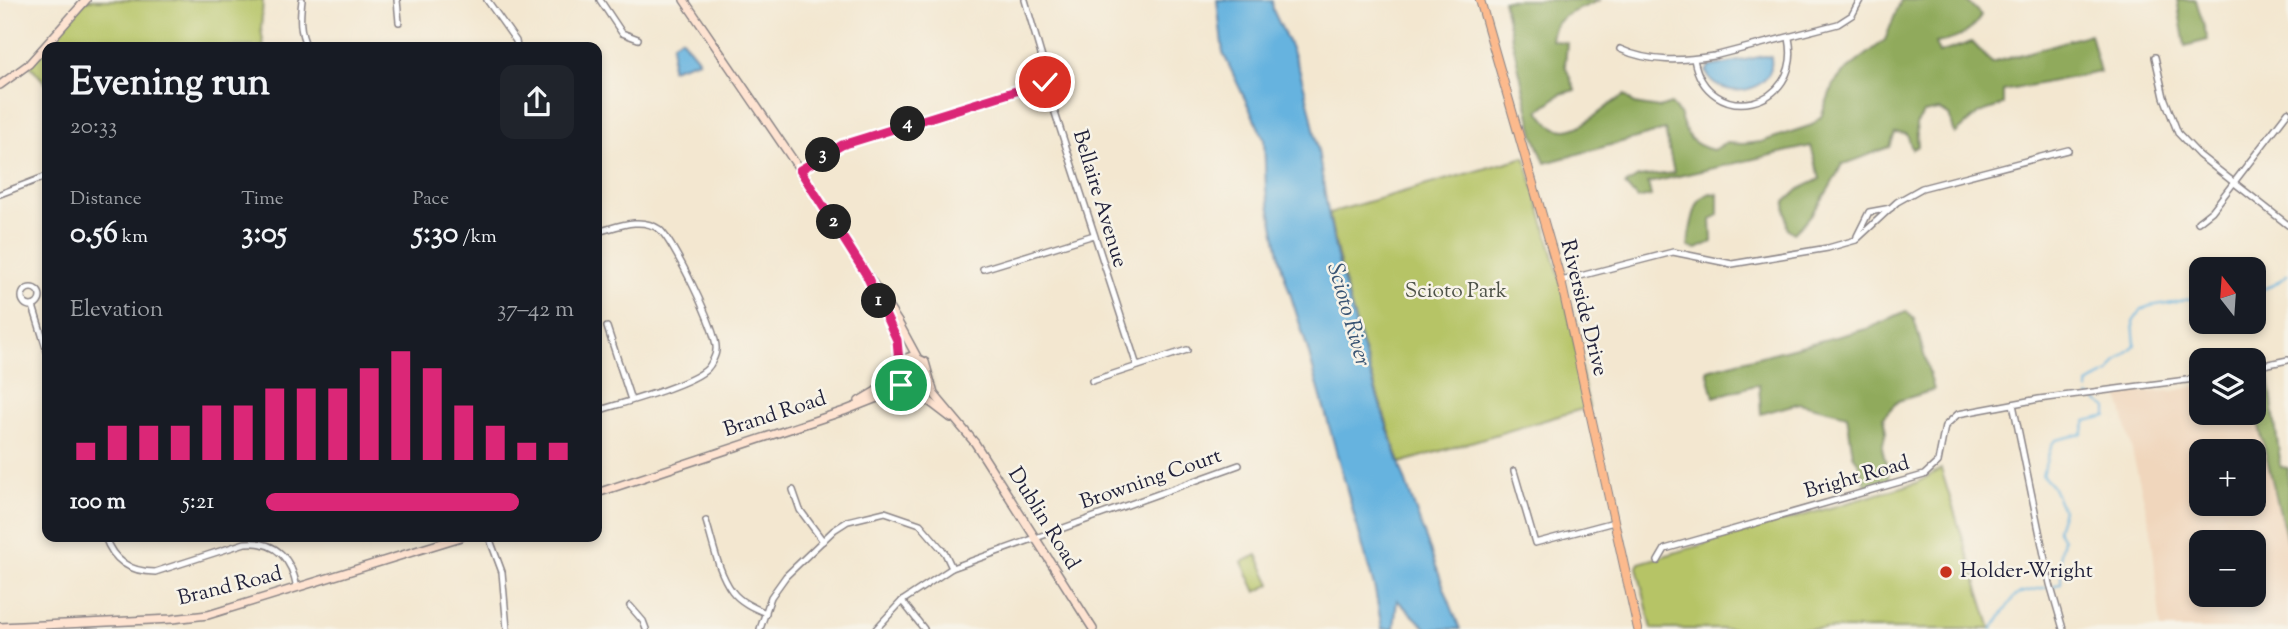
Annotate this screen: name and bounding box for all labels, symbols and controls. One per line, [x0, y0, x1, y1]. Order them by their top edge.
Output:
pin [1015, 52, 1075, 112]
text: Evening run [70, 58, 270, 112]
icon: check [1026, 63, 1064, 101]
button: share [500, 65, 574, 139]
pin: 4 [890, 106, 926, 142]
text: 4 [903, 110, 912, 137]
text: 20:33 [70, 111, 117, 144]
street label: Bellaire Avenue [1064, 126, 1134, 272]
pin: 3 [806, 138, 840, 172]
text: 3 [819, 141, 826, 168]
text: Distance [70, 186, 142, 213]
text: Time [241, 186, 284, 213]
text: Pace [413, 186, 449, 213]
pin: 2 [816, 204, 852, 240]
text: 2 [829, 208, 838, 235]
text: 0.56 [70, 213, 118, 256]
text: 3:05 [241, 213, 287, 256]
text: 5:30 [413, 213, 458, 256]
text: km [118, 224, 148, 251]
text: /km [458, 224, 497, 251]
street label: Riverside Drive [1552, 237, 1614, 379]
north arrow [2189, 257, 2266, 334]
map controls [2189, 257, 2266, 607]
water label: Scioto River [1318, 260, 1378, 370]
park label: Scioto Park [1405, 277, 1508, 307]
pin: 1 [862, 284, 896, 318]
text: 1 [875, 287, 882, 314]
text: Elevation [70, 294, 163, 327]
text: 37–42 m [497, 294, 574, 327]
button: layers [2189, 348, 2266, 425]
pin [871, 355, 931, 415]
icon: arrive [882, 366, 920, 404]
street label: Brand Road [720, 384, 830, 446]
button: + [2189, 439, 2266, 516]
street label: Browning Court [1076, 442, 1226, 518]
street label: Bright Road [1801, 449, 1913, 507]
street label: Dublin Road [1000, 462, 1086, 576]
text: 100 m [70, 486, 126, 519]
text: 5:21 [182, 486, 214, 519]
button: − [2189, 530, 2266, 607]
place label: Holder-Wright [1960, 557, 2093, 587]
street label: Brand Road [175, 560, 285, 614]
marker: Holder-Wright [1938, 564, 1954, 580]

